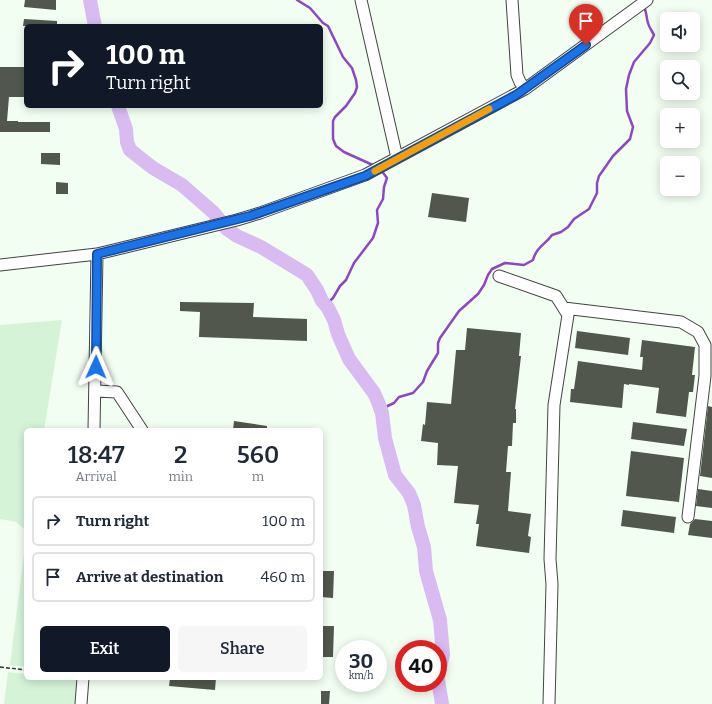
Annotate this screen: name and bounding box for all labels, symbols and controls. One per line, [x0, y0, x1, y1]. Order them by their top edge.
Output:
pin [569, 4, 603, 45]
icon: arrive [575, 10, 597, 32]
map controls [660, 12, 700, 196]
button: sound [660, 12, 700, 52]
text: 100 m [106, 38, 185, 71]
icon: right [40, 40, 92, 92]
button: search [660, 60, 700, 100]
text: Turn right [106, 72, 191, 94]
button: + [660, 108, 700, 148]
button: − [660, 156, 700, 196]
position arrow [75, 346, 117, 388]
text: 18:47 [68, 441, 125, 469]
text: 2 [174, 441, 187, 469]
text: 560 [237, 441, 279, 469]
text: Arrival [76, 469, 117, 484]
text: min [168, 469, 193, 484]
text: m [252, 469, 264, 484]
icon: right [42, 510, 64, 532]
text: Turn right [76, 512, 149, 530]
text: 100 m [262, 512, 305, 530]
icon: arrive [42, 566, 64, 588]
text: Arrive at destination [76, 568, 223, 586]
text: 460 m [261, 568, 305, 586]
button: Exit [40, 626, 170, 672]
button: Share [178, 626, 307, 672]
speed limit sign: 40 [395, 640, 447, 692]
text: 30 [349, 649, 373, 673]
text: km/h [349, 670, 373, 682]

